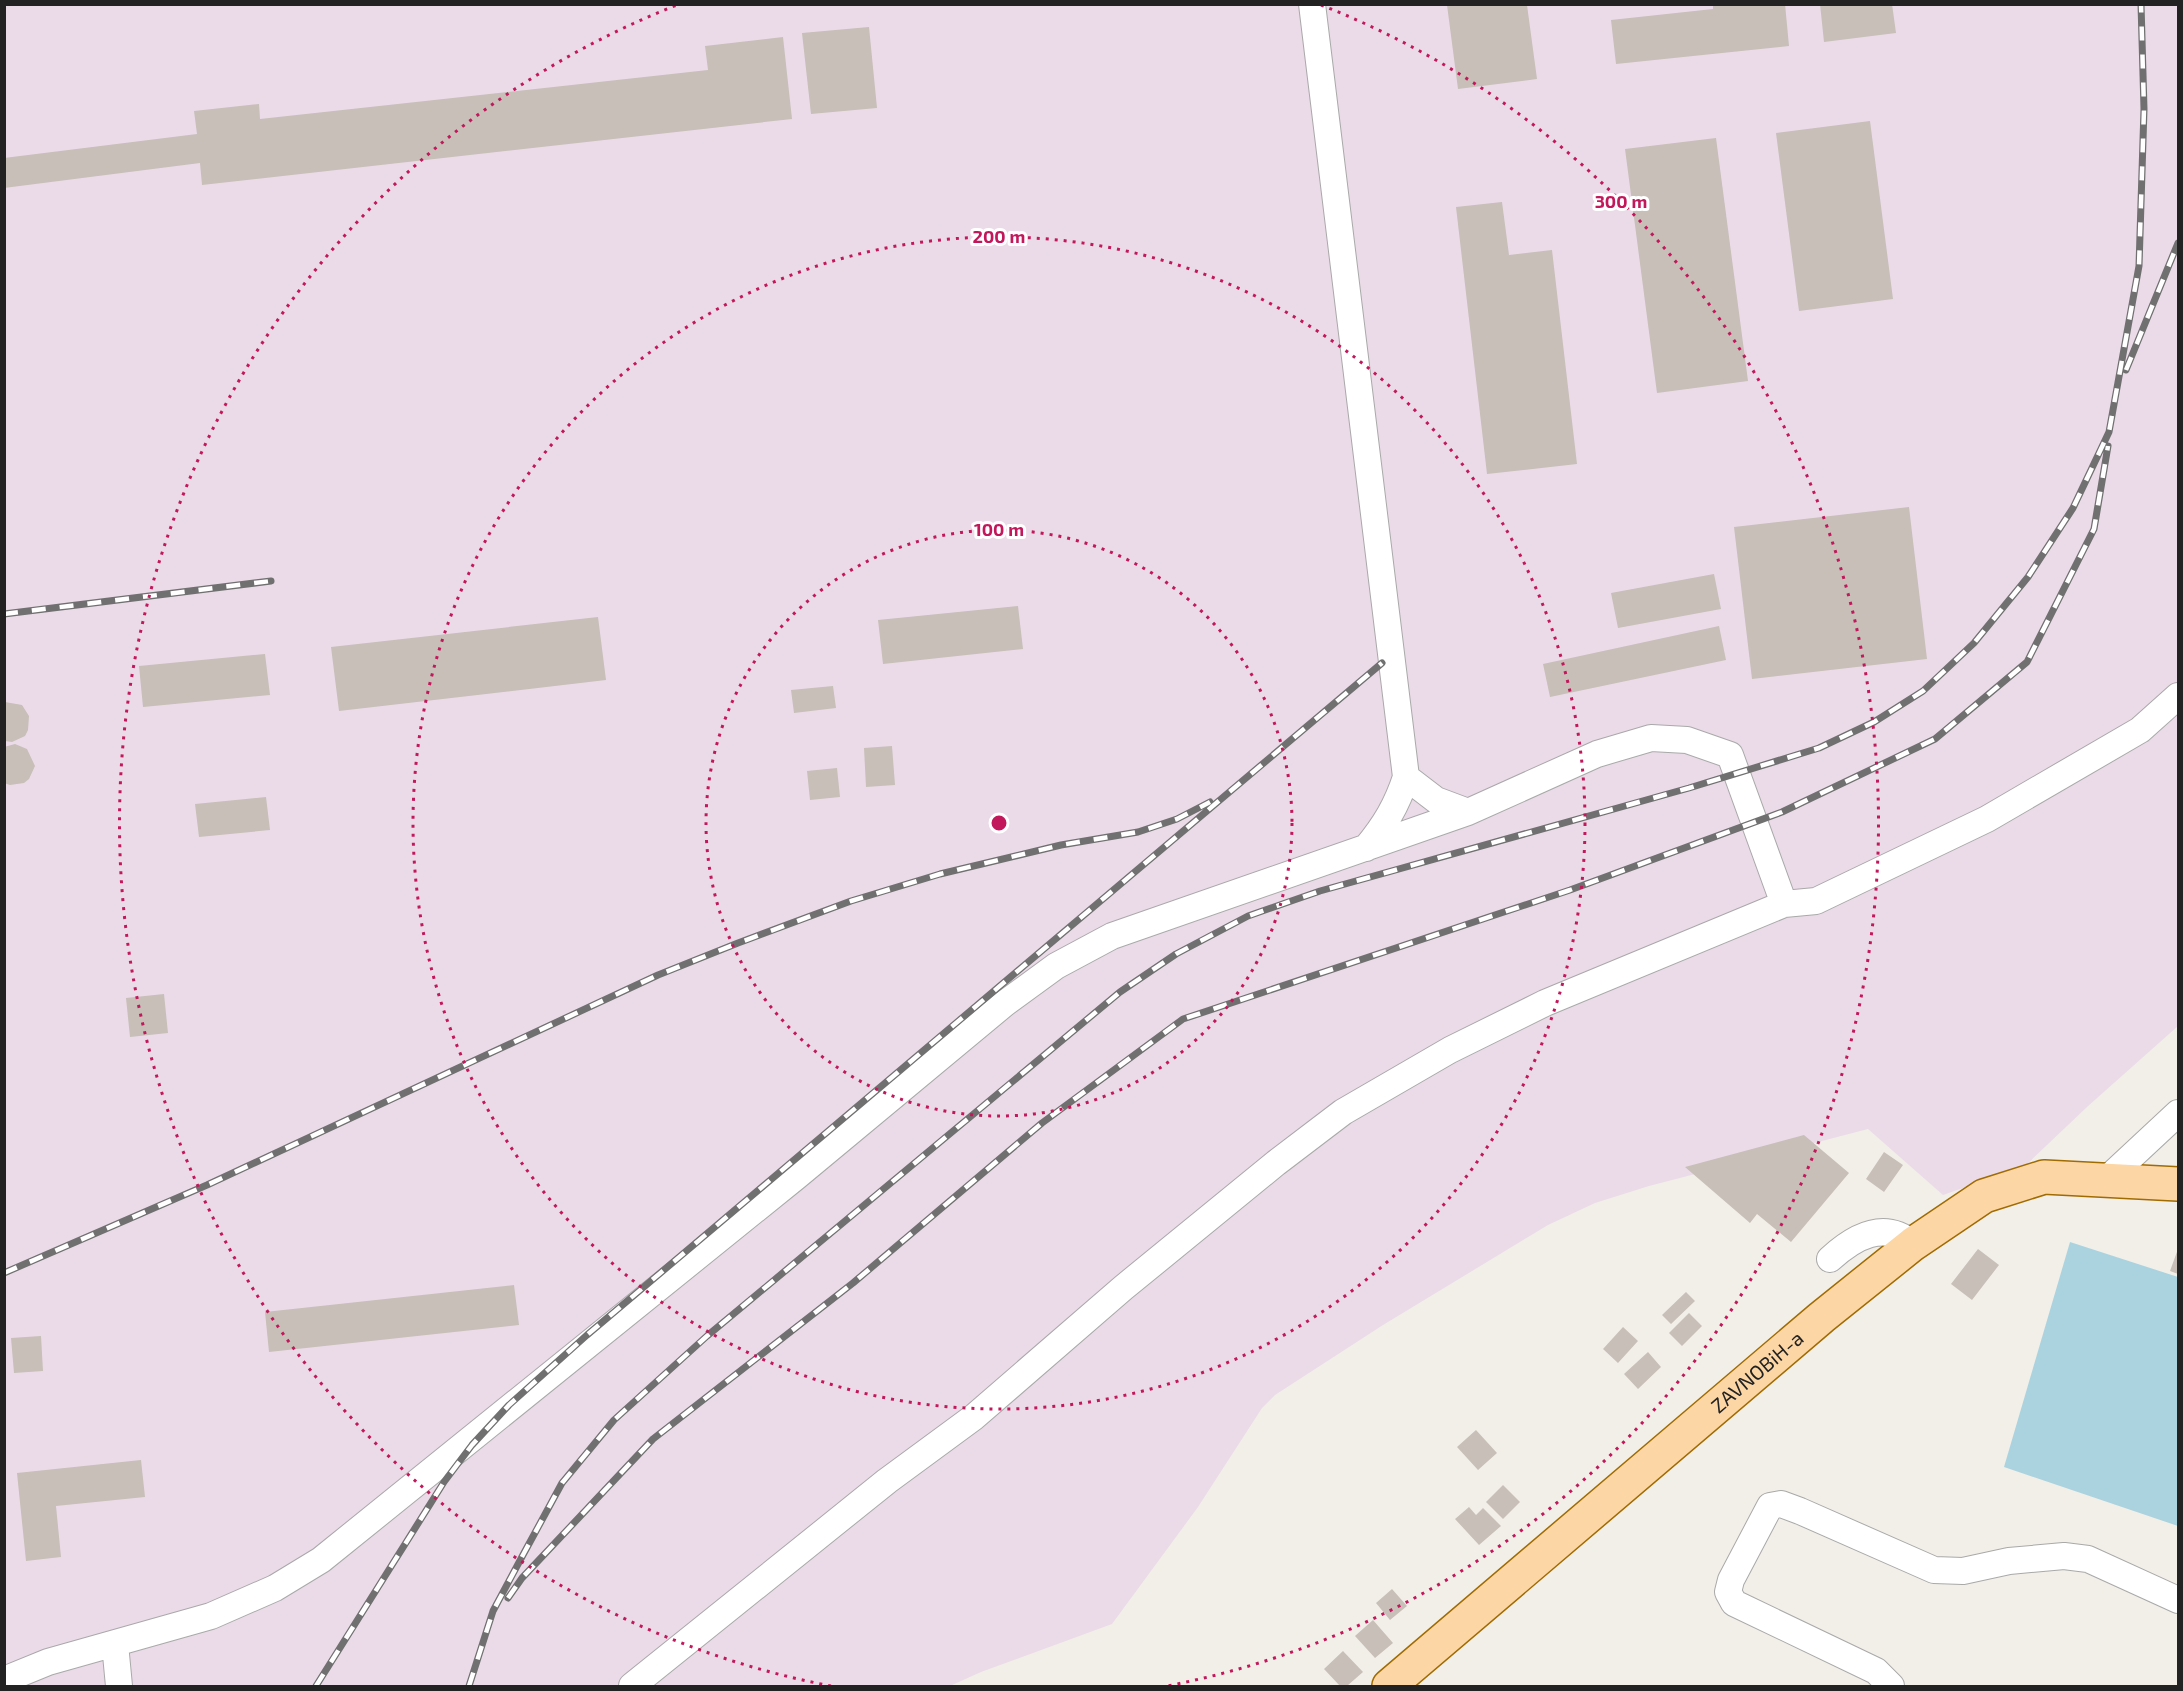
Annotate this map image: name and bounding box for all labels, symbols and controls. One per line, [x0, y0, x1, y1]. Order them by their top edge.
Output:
text: 300 m [1595, 190, 1647, 212]
text: 200 m [973, 225, 1025, 247]
text: 100 m [974, 518, 1024, 540]
centre of rings [989, 813, 1009, 833]
street label: ZAVNOBiH-a [1706, 1325, 1808, 1417]

